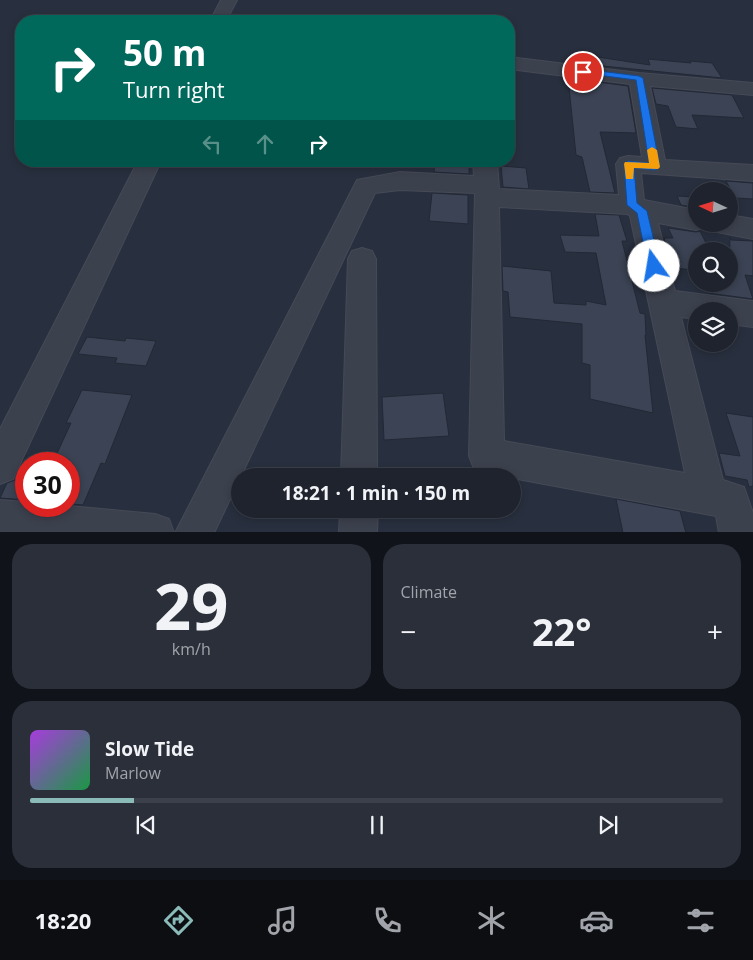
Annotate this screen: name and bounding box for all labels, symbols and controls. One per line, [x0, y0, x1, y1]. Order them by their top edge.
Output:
text: 50 m [123, 29, 206, 76]
icon: right [40, 35, 105, 100]
pin [562, 51, 604, 93]
icon: arrive [569, 58, 597, 86]
text: Turn right [123, 74, 225, 104]
icon: left [198, 130, 226, 158]
icon: ahead [251, 130, 279, 158]
icon: right [304, 130, 332, 158]
north arrow [688, 182, 738, 232]
map controls [688, 182, 738, 352]
position arrow [627, 239, 679, 291]
button: search [688, 242, 738, 292]
button: layers [688, 302, 738, 352]
speed limit sign: 30 [15, 452, 80, 517]
text: 18:21 · 1 min · 150 m [282, 480, 470, 506]
text: 29 [154, 561, 228, 649]
text: Climate [401, 581, 457, 603]
text: 22° [532, 605, 592, 657]
text: − [401, 612, 417, 650]
text: + [707, 612, 723, 650]
text: km/h [172, 638, 211, 660]
text: Slow Tide [105, 736, 194, 762]
text: Marlow [105, 762, 161, 784]
icon: previous [132, 811, 160, 839]
icon: pause [363, 811, 391, 839]
icon: next [594, 811, 622, 839]
icon: directions [161, 903, 196, 938]
icon: music [265, 903, 300, 938]
icon: phone [370, 903, 405, 938]
icon: climate [474, 903, 509, 938]
icon: car [579, 903, 614, 938]
icon: filters [683, 903, 718, 938]
text: 18:20 [35, 905, 91, 935]

